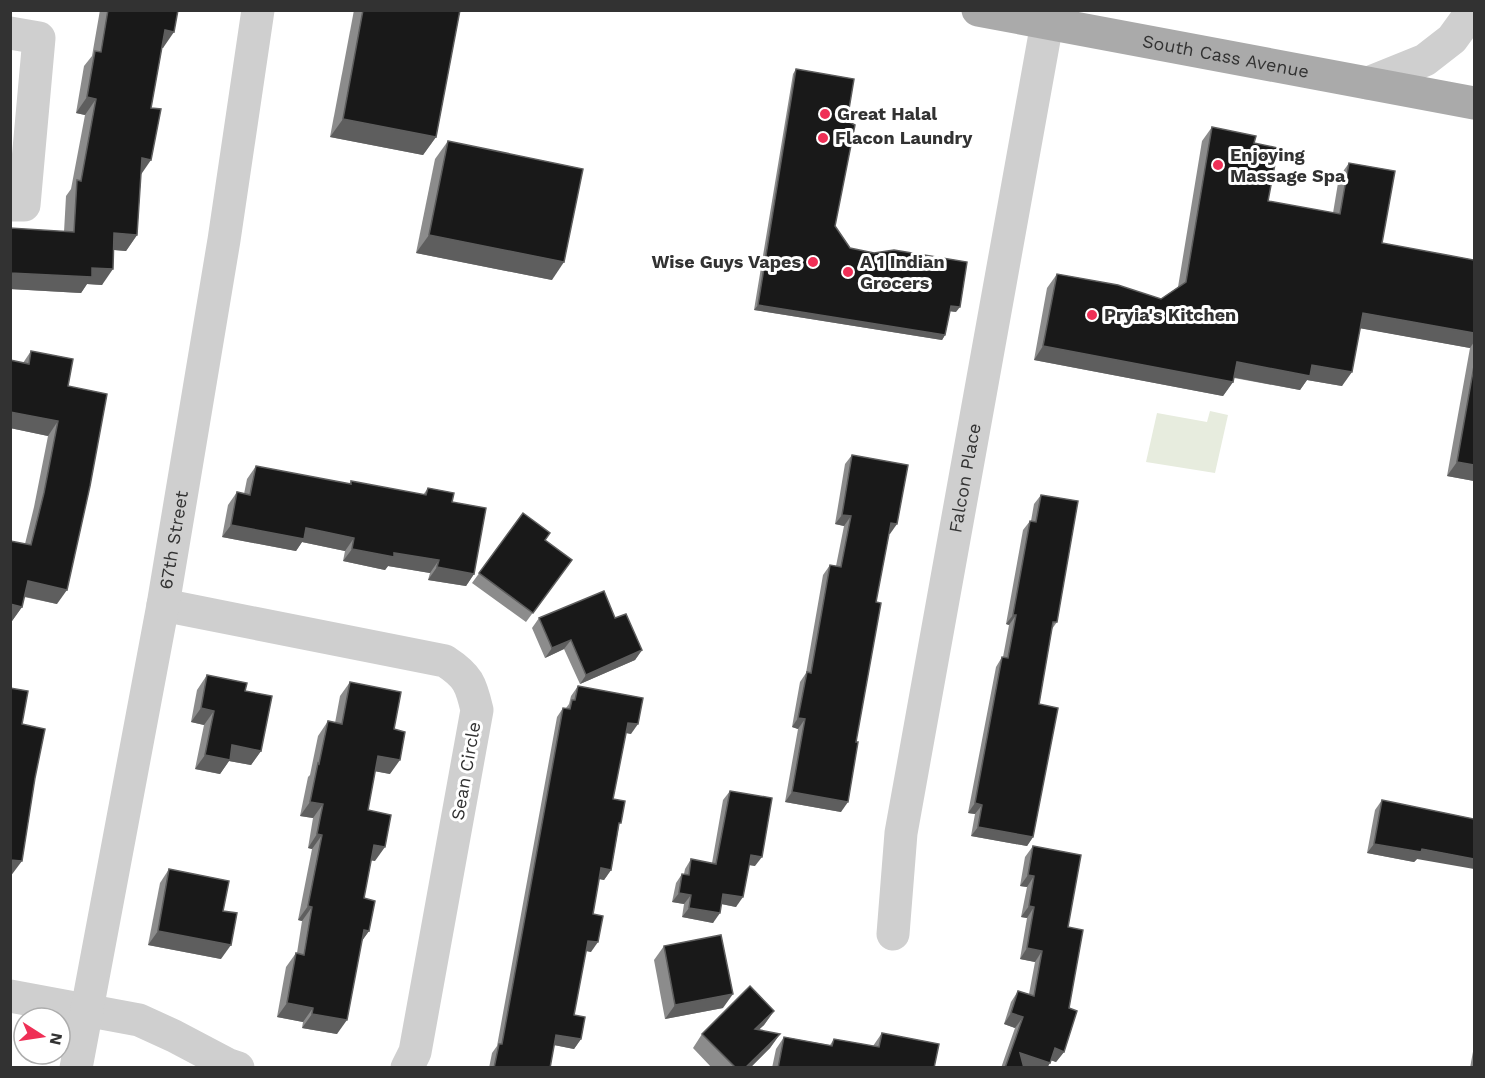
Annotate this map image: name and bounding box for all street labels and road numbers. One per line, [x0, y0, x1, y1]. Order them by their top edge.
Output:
street label: South Cass Avenue [1141, 30, 1311, 82]
street label: Falcon Place [944, 421, 985, 535]
street label: 67th Street [155, 488, 192, 591]
street label: Sean Circle [447, 720, 484, 822]

